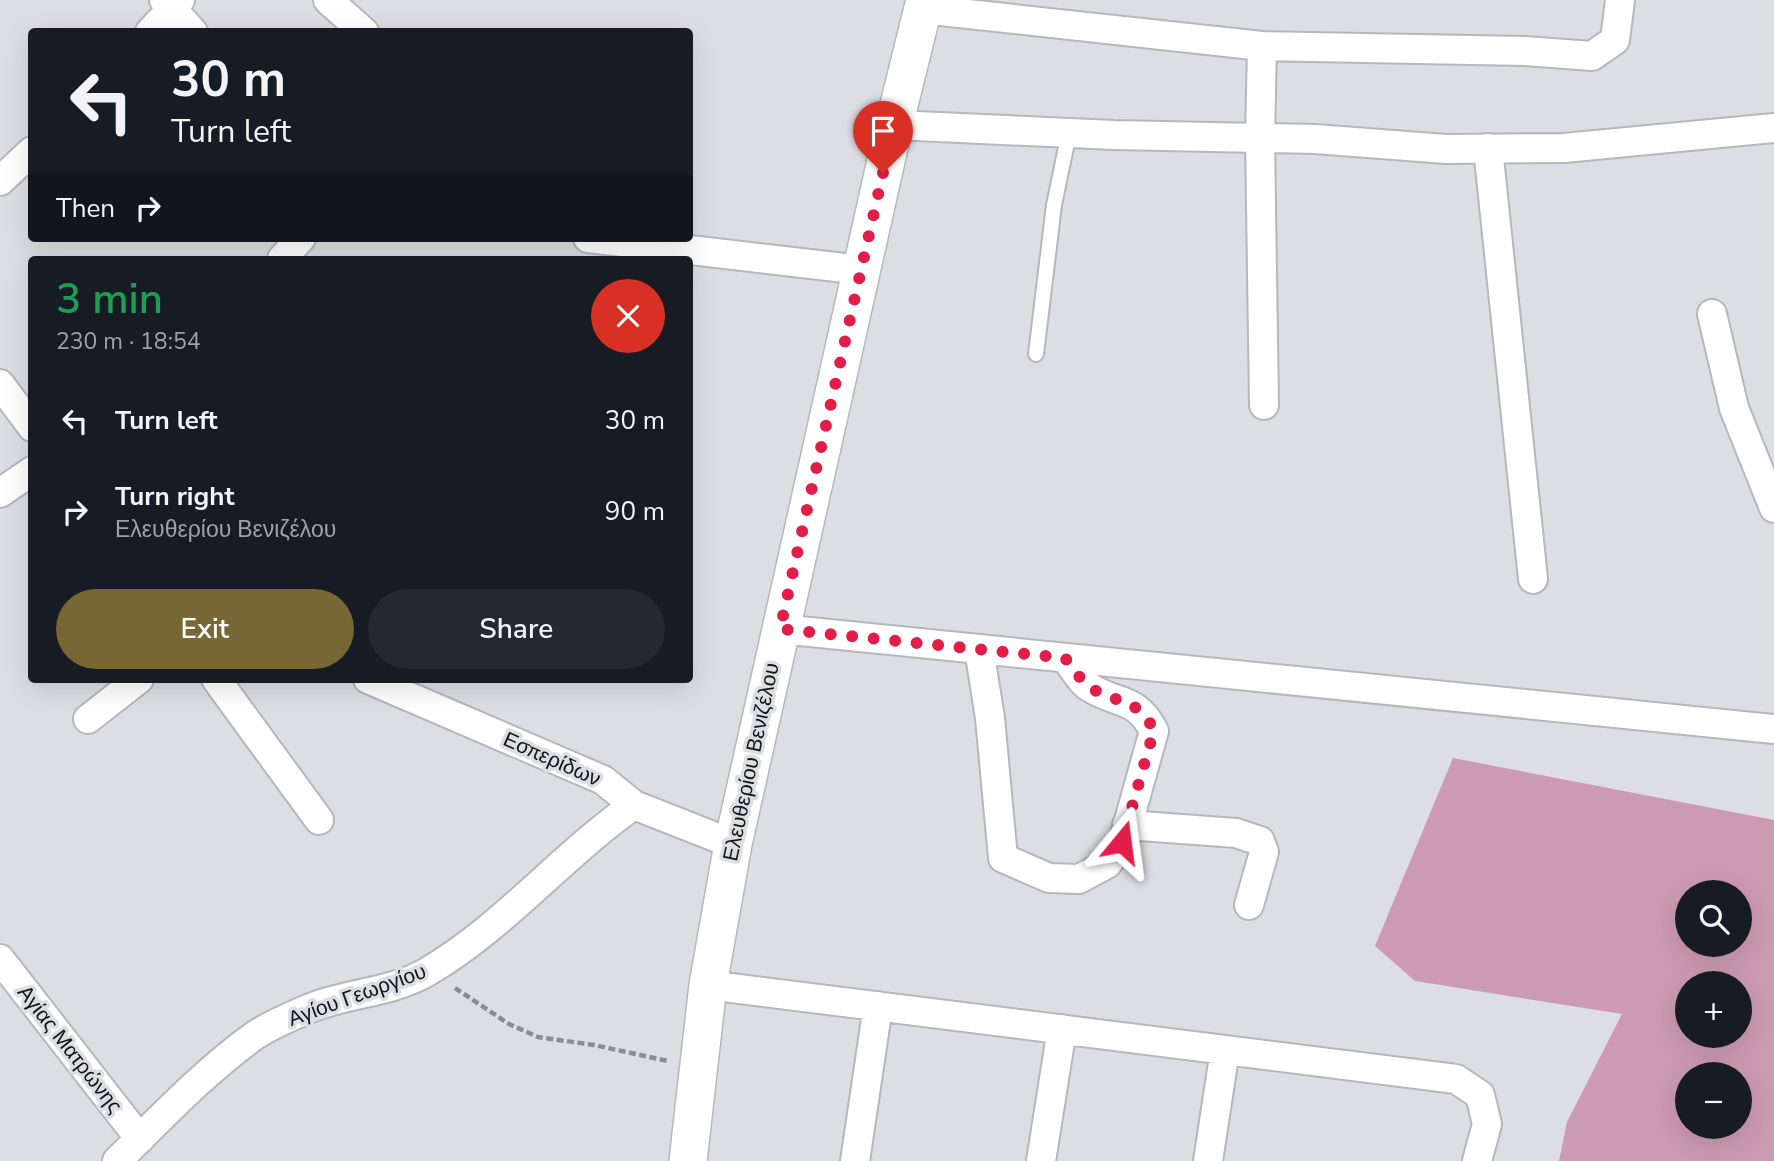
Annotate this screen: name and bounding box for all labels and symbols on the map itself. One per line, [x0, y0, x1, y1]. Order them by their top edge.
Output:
pin [853, 101, 913, 173]
street label: Ελευθερίου Βενιζέλου [716, 660, 786, 864]
street label: Εσπερίδων [499, 725, 605, 793]
position arrow [1085, 805, 1159, 879]
street label: Αγίου Γεωργίου [284, 957, 430, 1033]
street label: Αγίας Ματρώνης [11, 979, 129, 1119]

